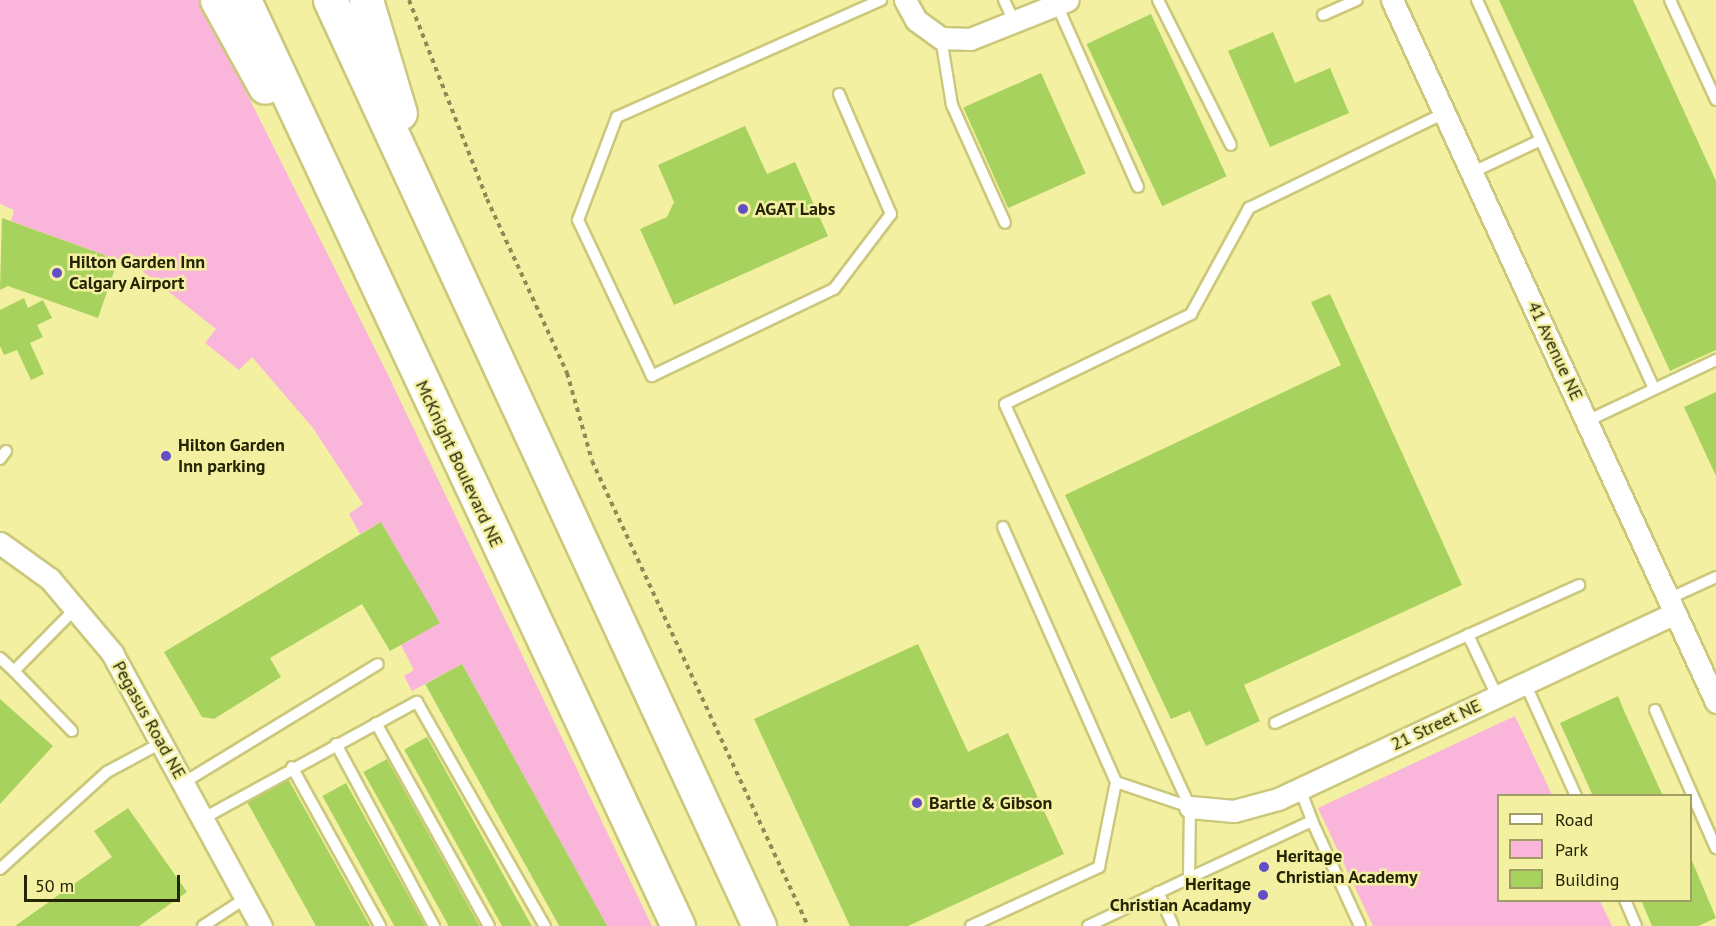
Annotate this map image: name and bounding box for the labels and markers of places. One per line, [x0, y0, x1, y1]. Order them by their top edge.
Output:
place label: AGAT Labs [755, 198, 836, 220]
marker: AGAT Labs [736, 202, 750, 216]
place label: Hilton Garden Inn Calgary Airport [69, 252, 205, 294]
marker: Hilton Garden Inn Calgary Airport [50, 266, 64, 280]
place label: Hilton Garden Inn parking [178, 435, 285, 478]
marker: Hilton Garden Inn parking [159, 449, 173, 463]
place label: Bartle & Gibson [929, 792, 1052, 814]
marker: Bartle & Gibson [910, 796, 924, 810]
place label: Heritage Christian Academy [1276, 846, 1418, 888]
marker: Heritage Christian Academy [1257, 860, 1271, 874]
place label: Heritage Christian Acadamy [1109, 874, 1251, 916]
marker: Heritage Christian Acadamy [1256, 888, 1270, 902]

